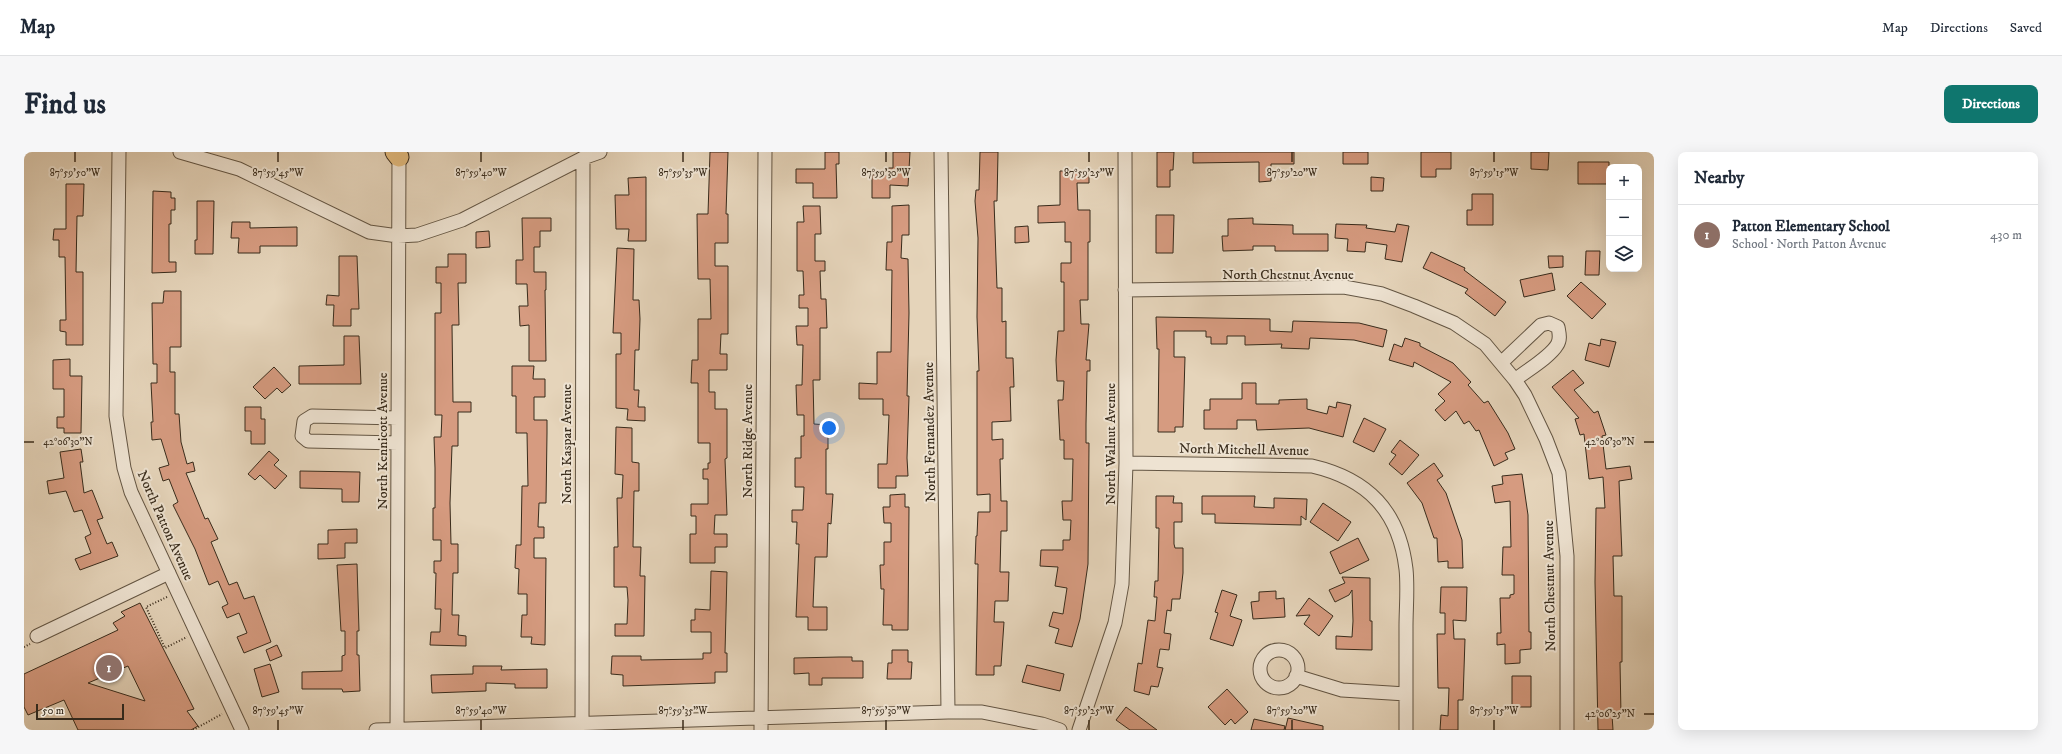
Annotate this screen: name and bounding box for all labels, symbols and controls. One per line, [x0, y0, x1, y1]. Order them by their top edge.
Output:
text: Map [20, 16, 55, 39]
text: Map [1882, 19, 1908, 37]
text: Directions [1930, 19, 1988, 37]
text: Saved [2010, 19, 2042, 37]
button: Directions [1944, 85, 2038, 123]
text: Find us [24, 87, 106, 122]
map controls [1606, 164, 1642, 272]
button: + [1606, 164, 1642, 200]
text: 87°59'50"W [50, 167, 101, 179]
text: 87°59'45"W [253, 167, 304, 179]
text: 87°59'40"W [455, 167, 507, 179]
text: 87°59'35"W [659, 167, 708, 179]
text: 87°59'30"W [861, 167, 911, 179]
text: 87°59'25"W [1064, 167, 1115, 179]
text: 87°59'20"W [1267, 167, 1318, 179]
text: 87°59'15"W [1470, 167, 1519, 179]
text: Nearby [1694, 167, 1744, 189]
button: − [1606, 200, 1642, 236]
text: Patton Elementary School [1732, 217, 1890, 236]
text: 1 [1705, 227, 1709, 243]
text: 430 m [1990, 227, 2022, 243]
button: layers [1606, 236, 1642, 272]
text: School · North Patton Avenue [1732, 236, 1886, 252]
street label: North Chestnut Avenue [1222, 266, 1354, 284]
street label: North Fernandez Avenue [920, 362, 940, 502]
street label: North Kennicott Avenue [374, 372, 392, 509]
street label: North Walnut Avenue [1102, 383, 1120, 505]
street label: North Kaspar Avenue [558, 384, 576, 504]
street label: North Ridge Avenue [739, 384, 757, 498]
your location [819, 418, 839, 438]
text: 42°06'30"N [43, 436, 93, 448]
text: 42°06'30"N [1585, 436, 1635, 448]
street label: North Mitchell Avenue [1179, 440, 1309, 460]
street label: North Patton Avenue [133, 468, 197, 583]
street label: North Chestnut Avenue [1540, 520, 1560, 652]
pin: 1 [96, 653, 122, 683]
scale bar [36, 702, 124, 721]
text: 50 m [42, 704, 64, 718]
text: 87°59'45"W [253, 705, 304, 717]
text: 87°59'40"W [455, 705, 507, 717]
text: 87°59'35"W [659, 705, 708, 717]
text: 87°59'30"W [861, 705, 911, 717]
text: 87°59'25"W [1064, 705, 1115, 717]
text: 87°59'20"W [1267, 705, 1318, 717]
text: 87°59'15"W [1470, 705, 1519, 717]
text: 42°06'25"N [1585, 708, 1635, 720]

